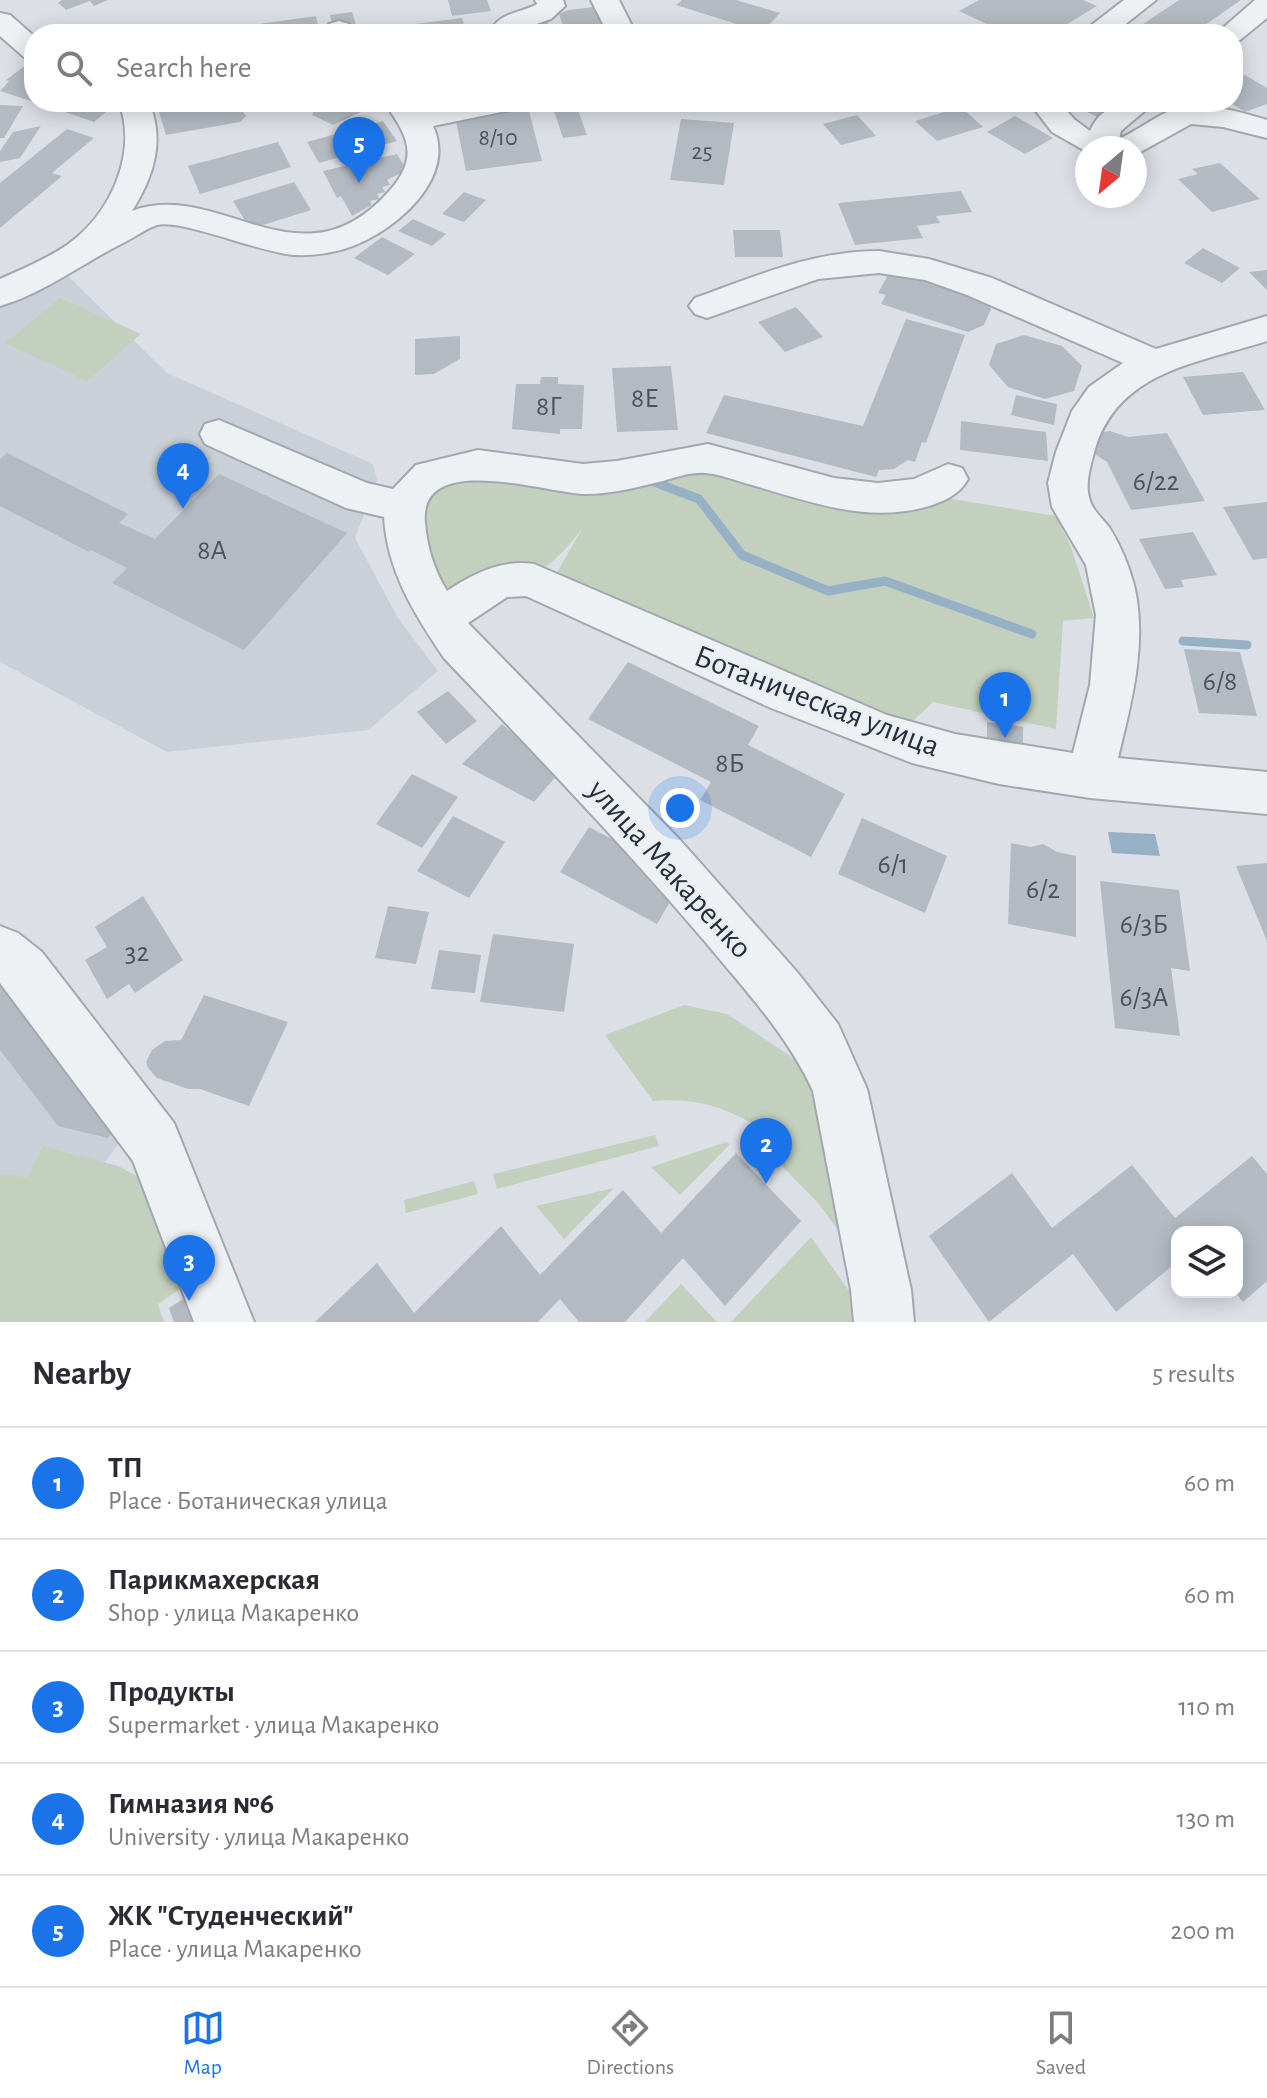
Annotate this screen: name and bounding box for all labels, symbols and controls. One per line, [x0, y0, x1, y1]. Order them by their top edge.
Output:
search box [24, 24, 1243, 112]
icon: search [52, 46, 96, 90]
text: Search here [116, 53, 252, 83]
pin: 5 [333, 117, 385, 183]
house number: 8/10 [478, 126, 518, 150]
north arrow [1075, 136, 1147, 208]
house number: 25 [692, 140, 712, 164]
house number: 8Е [631, 385, 659, 413]
house number: 8Г [536, 393, 562, 421]
pin: 4 [157, 443, 209, 509]
house number: 6/22 [1133, 468, 1179, 496]
house number: 8А [197, 537, 227, 565]
street label: Ботаническая улица [690, 639, 944, 763]
house number: 6/8 [1203, 668, 1237, 696]
pin: 1 [979, 672, 1031, 738]
house number: 8Б [715, 750, 745, 778]
street label: улица Макаренко [581, 773, 758, 964]
your location [660, 788, 700, 828]
house number: 6/1 [878, 851, 908, 879]
house number: 6/2 [1026, 876, 1060, 904]
house number: 6/3Б [1120, 911, 1168, 939]
house number: 32 [125, 939, 149, 967]
house number: 6/3А [1119, 984, 1169, 1012]
pin: 2 [740, 1118, 792, 1184]
map controls [1171, 1226, 1243, 1298]
button: layers [1171, 1226, 1243, 1298]
pin: 3 [163, 1235, 215, 1301]
text: Nearby [32, 1357, 131, 1391]
text: 5 results [1152, 1361, 1235, 1387]
text: ТП [108, 1453, 143, 1483]
text: 1 [53, 1470, 63, 1496]
text: 60 m [1184, 1470, 1235, 1496]
text: Place · Ботаническая улица [108, 1488, 388, 1514]
text: Парикмахерская [108, 1565, 320, 1595]
text: 2 [52, 1582, 64, 1608]
text: 60 m [1184, 1582, 1235, 1608]
text: Shop · улица Макаренко [108, 1600, 359, 1626]
text: Продукты [108, 1677, 235, 1707]
text: 3 [52, 1694, 64, 1720]
text: 110 m [1178, 1694, 1235, 1720]
text: Supermarket · улица Макаренко [108, 1712, 439, 1738]
text: Гимназия №6 [108, 1789, 274, 1819]
text: 4 [51, 1806, 65, 1832]
text: 130 m [1177, 1806, 1235, 1832]
text: University · улица Макаренко [108, 1824, 409, 1850]
text: ЖК "Студенческий" [108, 1901, 354, 1931]
text: 5 [52, 1918, 64, 1944]
text: 200 m [1171, 1918, 1235, 1944]
text: Place · улица Макаренко [108, 1936, 362, 1962]
tab: Map [181, 2006, 225, 2080]
tab: Directions [586, 2006, 674, 2080]
tab: Saved [1036, 2006, 1086, 2080]

